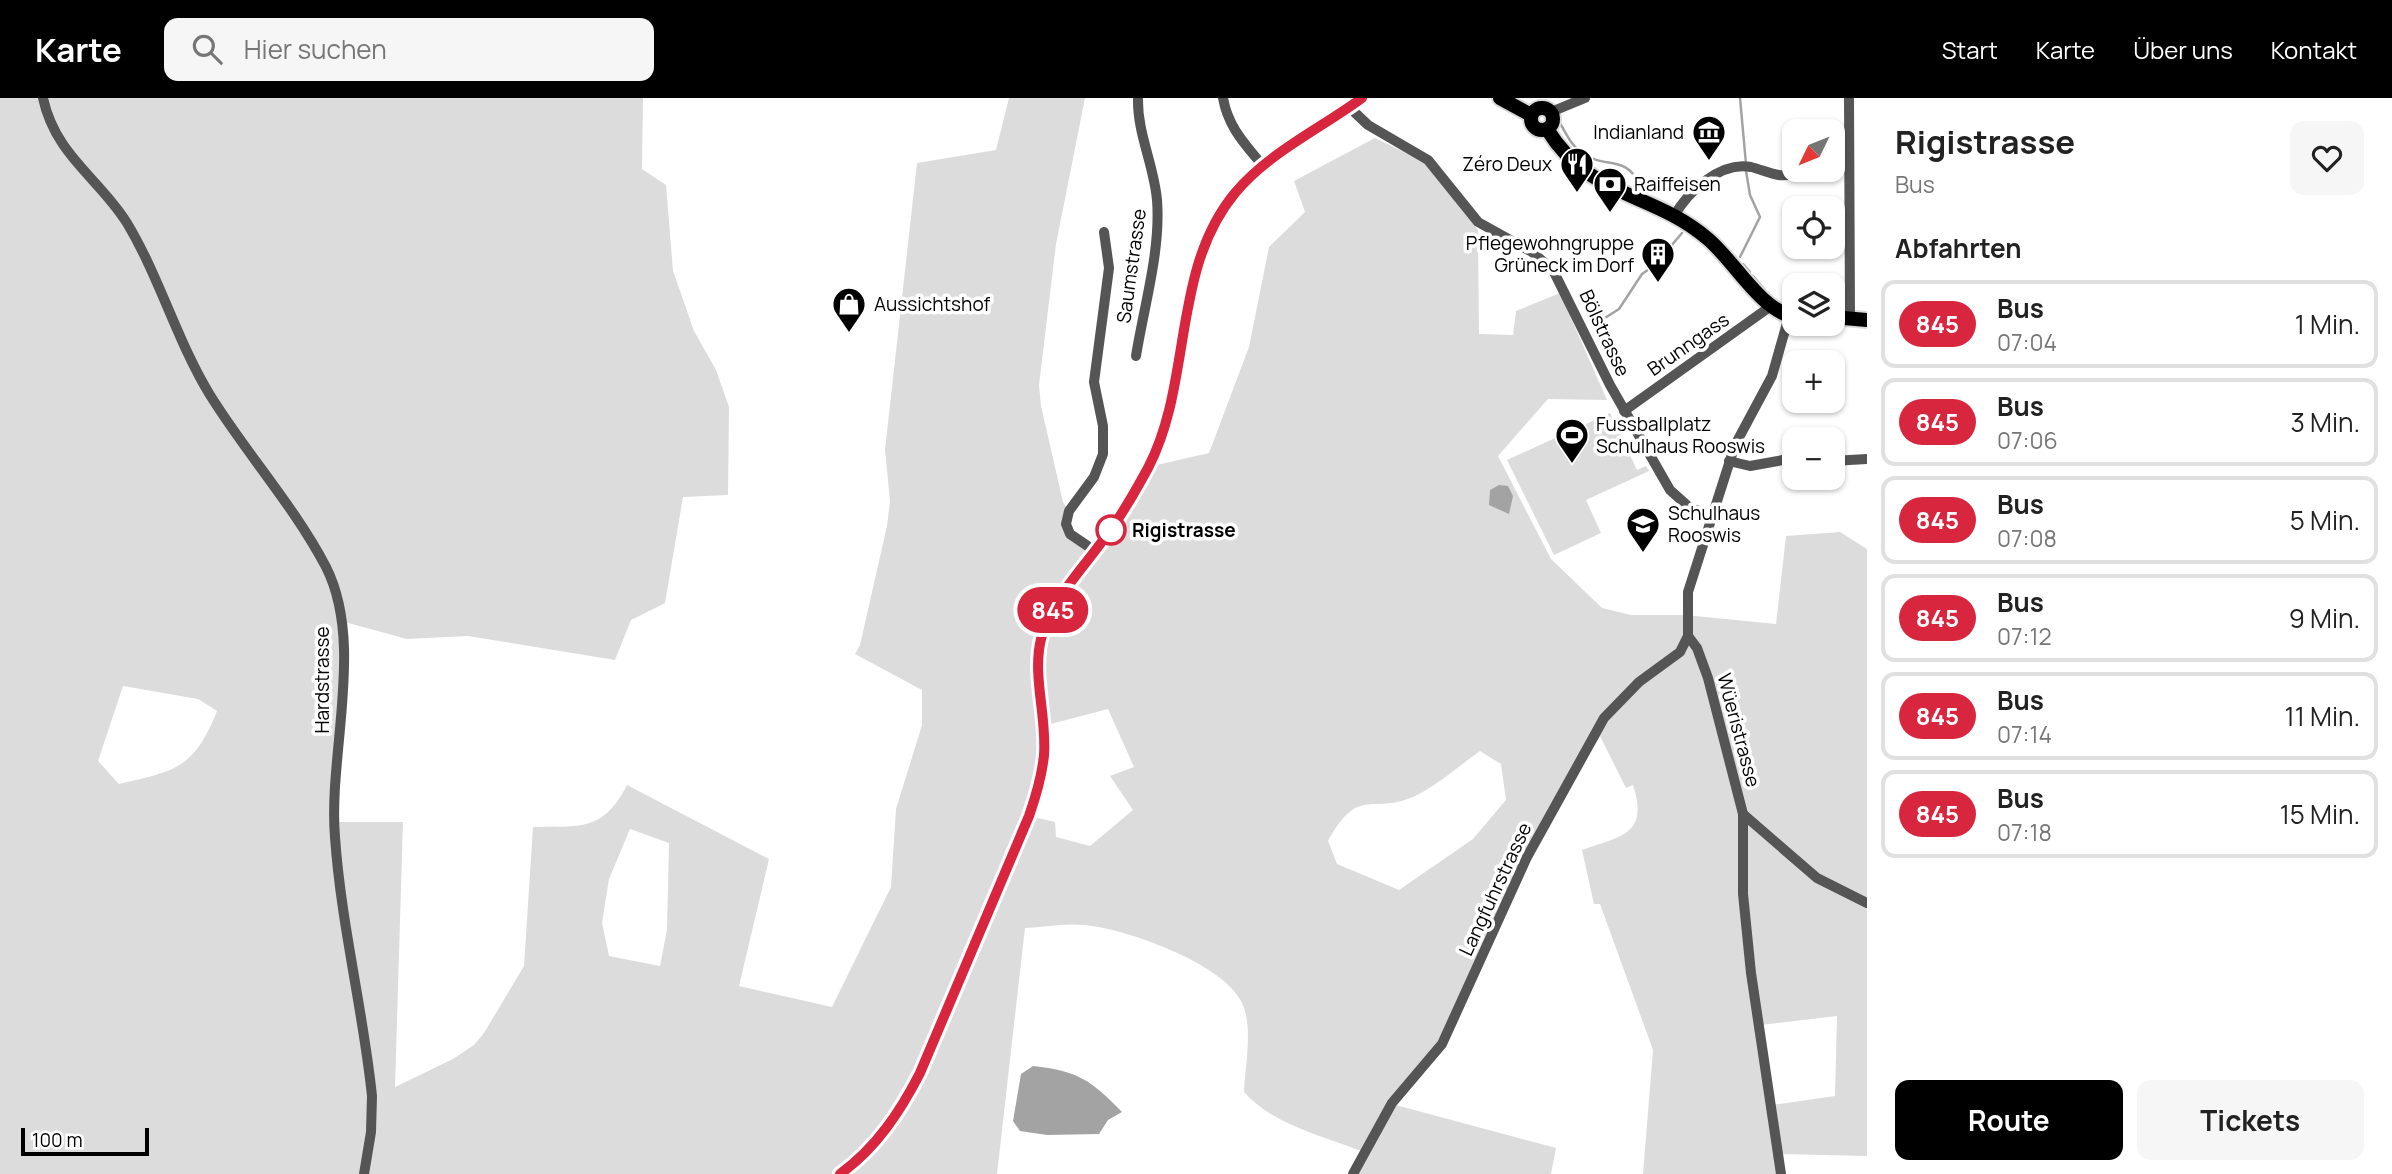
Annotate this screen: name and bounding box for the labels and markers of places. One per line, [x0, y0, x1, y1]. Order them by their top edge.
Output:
museum icon: Indianland [1690, 113, 1728, 162]
place label: Indianland [1593, 119, 1684, 145]
restaurant icon: Zéro Deux [1558, 145, 1596, 194]
place label: Zéro Deux [1462, 151, 1552, 177]
bank icon: Raiffeisen [1591, 165, 1629, 214]
place label: Raiffeisen [1634, 171, 1721, 197]
place label: Pflegewohngruppe Grüneck im Dorf [1466, 230, 1634, 278]
building icon: Pflegewohngruppe Grüneck im Dorf [1639, 235, 1677, 284]
shop icon: Aussichtshof [830, 285, 868, 334]
place label: Aussichtshof [874, 291, 991, 317]
place label: Fussballplatz Schulhaus Rooswis [1596, 411, 1765, 459]
sports icon: Fussballplatz Schulhaus Rooswis [1553, 416, 1591, 465]
place label: Schulhaus Rooswis [1668, 500, 1760, 548]
school or university icon: Schulhaus Rooswis [1624, 505, 1662, 554]
marker: Rigistrasse [1096, 515, 1126, 545]
place label: Rigistrasse [1132, 517, 1236, 543]

